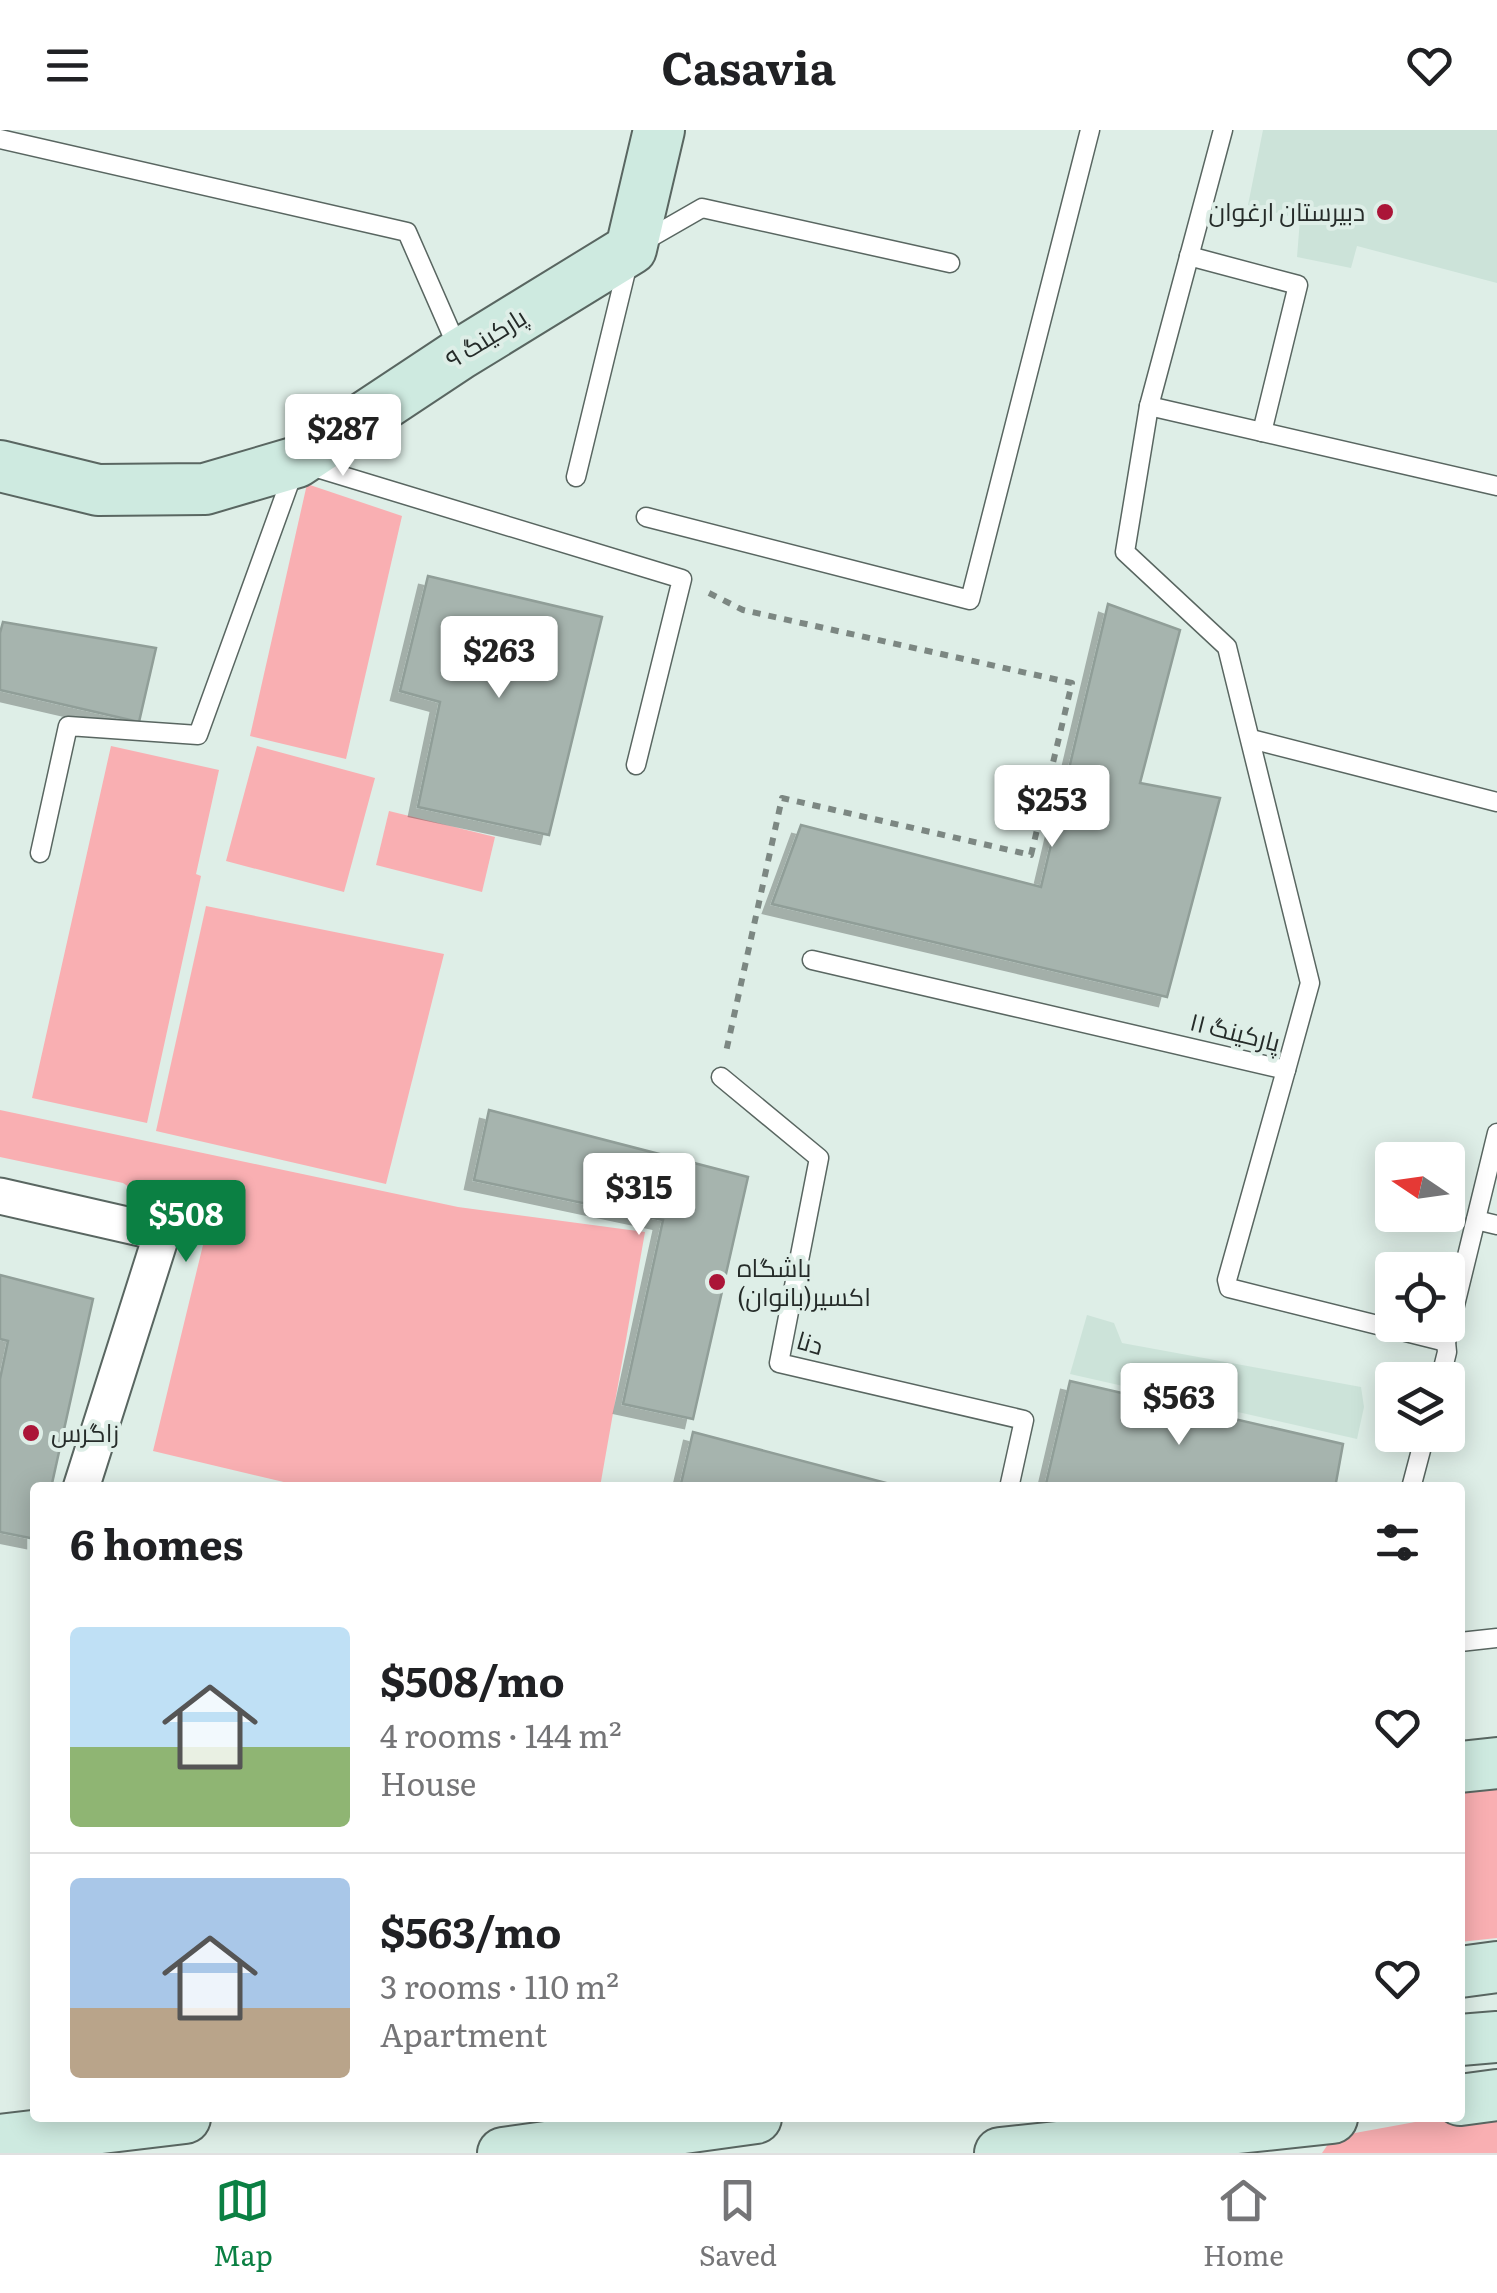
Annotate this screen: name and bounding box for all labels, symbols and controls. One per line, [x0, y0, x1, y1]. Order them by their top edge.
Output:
text: Casavia [661, 32, 836, 99]
icon: menu [40, 38, 95, 93]
icon: heart [1402, 38, 1457, 93]
place label: دبیرستان ارغوان [1208, 192, 1365, 229]
marker: دبیرستان ارغوان [1374, 201, 1396, 223]
street label: پارکینگ ۹ [438, 297, 533, 376]
pin: $287 [284, 394, 402, 479]
text: $287 [307, 402, 379, 450]
pin: $263 [440, 616, 558, 701]
text: $263 [463, 624, 535, 672]
pin: $253 [993, 765, 1111, 850]
text: $253 [1016, 773, 1088, 821]
street label: پارکینگ ۱۱ [1186, 1001, 1285, 1060]
north arrow [1375, 1142, 1465, 1232]
map controls [1375, 1142, 1465, 1452]
pin: $315 [580, 1153, 698, 1238]
text: $315 [605, 1161, 673, 1209]
pin: $508 [127, 1180, 245, 1265]
text: $508 [148, 1188, 224, 1236]
place label: باشگاه اکسیر(بانوان) [737, 1248, 871, 1314]
button: locate [1375, 1252, 1465, 1342]
marker: باشگاه اکسیر(بانوان) [706, 1271, 728, 1293]
street label: دنا [793, 1320, 828, 1363]
button: layers [1375, 1362, 1465, 1452]
pin: $563 [1120, 1363, 1238, 1448]
text: $563 [1143, 1371, 1215, 1419]
place label: زاگرس [51, 1413, 119, 1450]
marker: زاگرس [20, 1422, 42, 1444]
text: 6 homes [70, 1511, 244, 1573]
icon: filters [1370, 1515, 1425, 1570]
text: $508/mo [380, 1648, 565, 1710]
icon: home [150, 1667, 270, 1787]
icon: heart [1370, 1700, 1425, 1755]
text: 4 rooms · 144 m² [380, 1710, 622, 1758]
text: House [380, 1758, 476, 1806]
text: $563/mo [380, 1899, 562, 1961]
icon: home [150, 1918, 270, 2038]
icon: heart [1370, 1951, 1425, 2006]
text: 3 rooms · 110 m² [380, 1961, 619, 2009]
text: Apartment [380, 2009, 547, 2057]
tab: Map [213, 2173, 273, 2275]
tab: Saved [699, 2173, 777, 2275]
tab: Home [1203, 2173, 1284, 2275]

